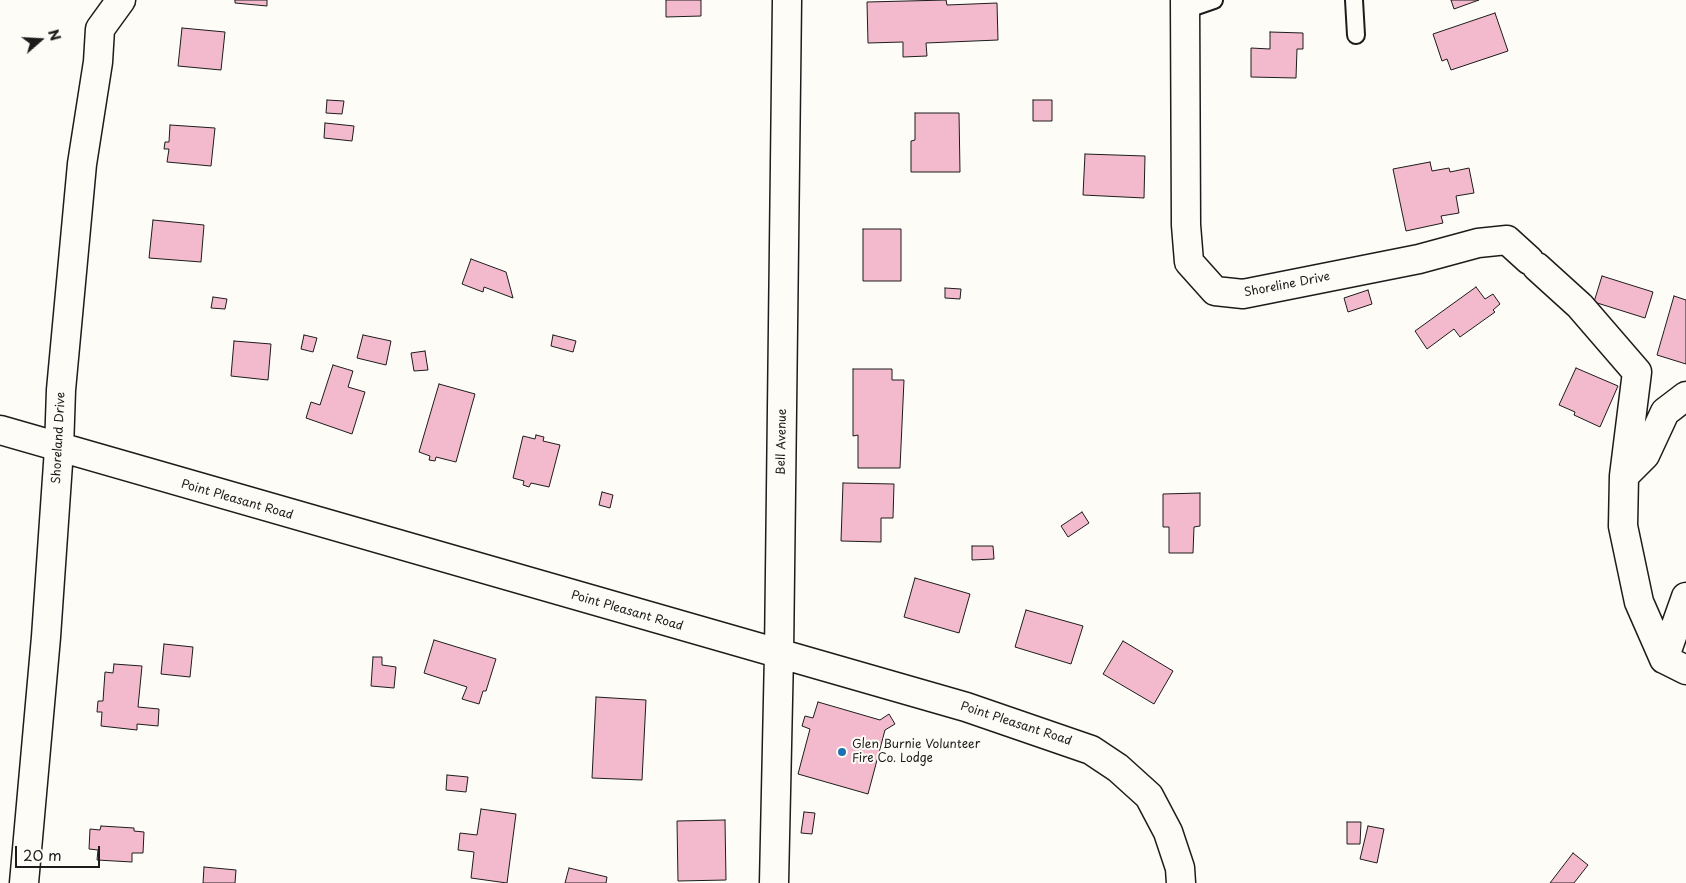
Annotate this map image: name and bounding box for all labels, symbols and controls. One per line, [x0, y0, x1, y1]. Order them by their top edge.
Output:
north arrow [15, 15, 65, 65]
text: N [43, 26, 66, 44]
street label: Shoreline Drive [1243, 270, 1331, 300]
street label: Shoreland Drive [49, 392, 69, 484]
street label: Bell Avenue [774, 409, 790, 475]
street label: Point Pleasant Road [179, 477, 295, 523]
street label: Point Pleasant Road [569, 588, 685, 634]
street label: Point Pleasant Road [959, 699, 1073, 749]
place label: Glen Burnie Volunteer Fire Co. Lodge [852, 738, 980, 766]
marker: Glen Burnie Volunteer Fire Co. Lodge [836, 746, 848, 758]
scale bar [18, 836, 102, 868]
text: 20 m [23, 843, 62, 866]

